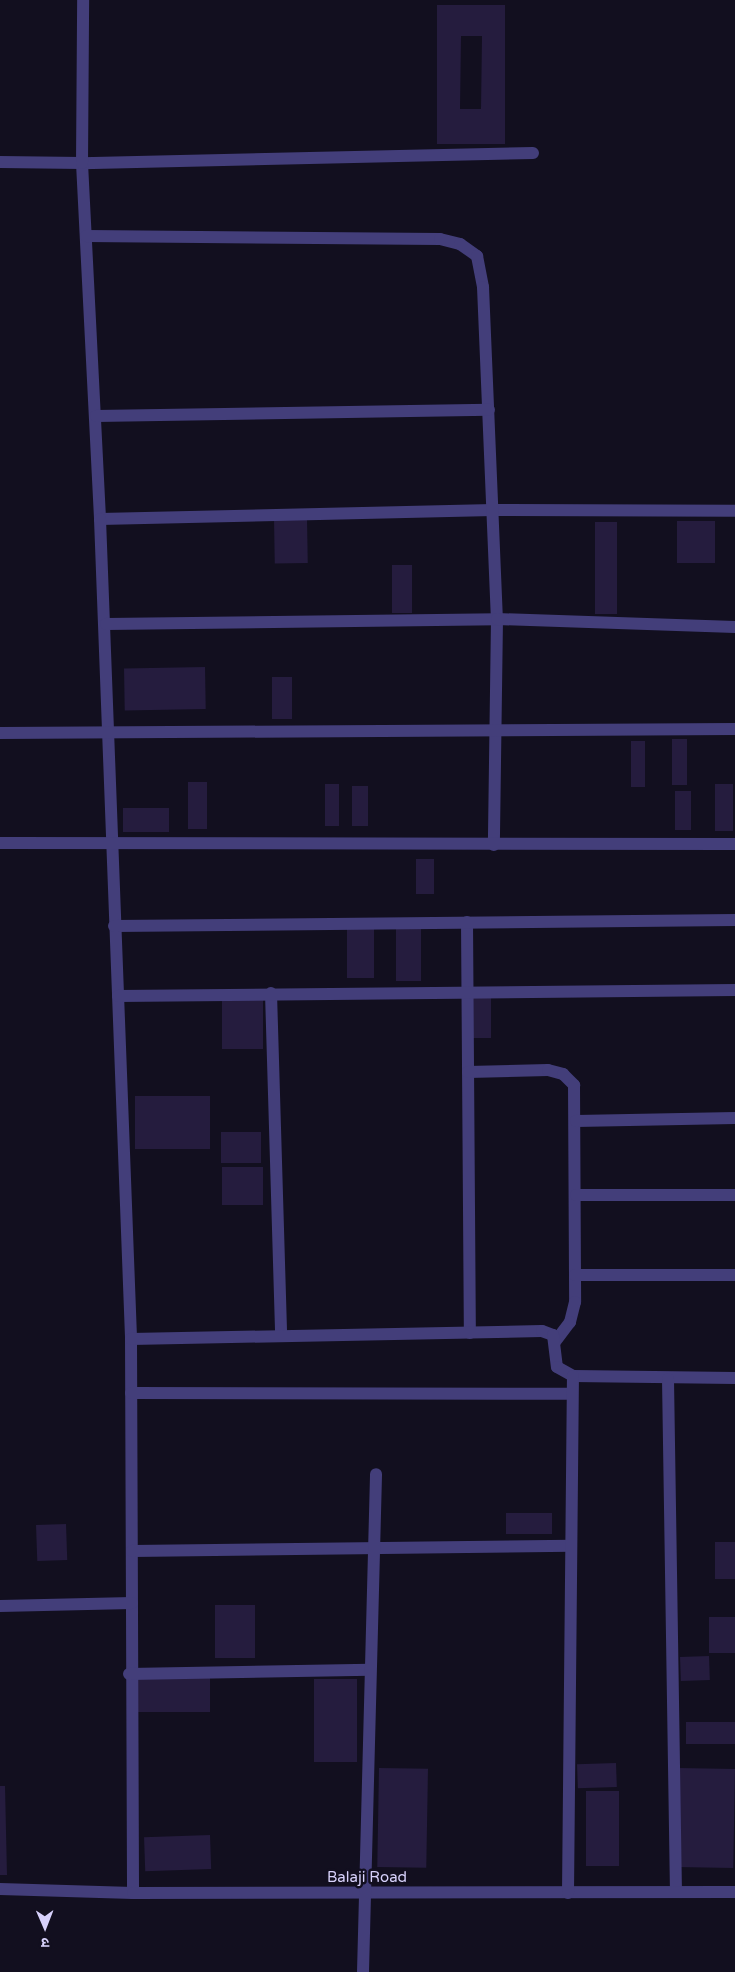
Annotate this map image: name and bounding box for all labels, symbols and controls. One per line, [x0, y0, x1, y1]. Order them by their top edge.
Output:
street label: Balaji Road [327, 1869, 407, 1887]
north arrow [20, 1902, 70, 1952]
text: उ [41, 1934, 50, 1951]

